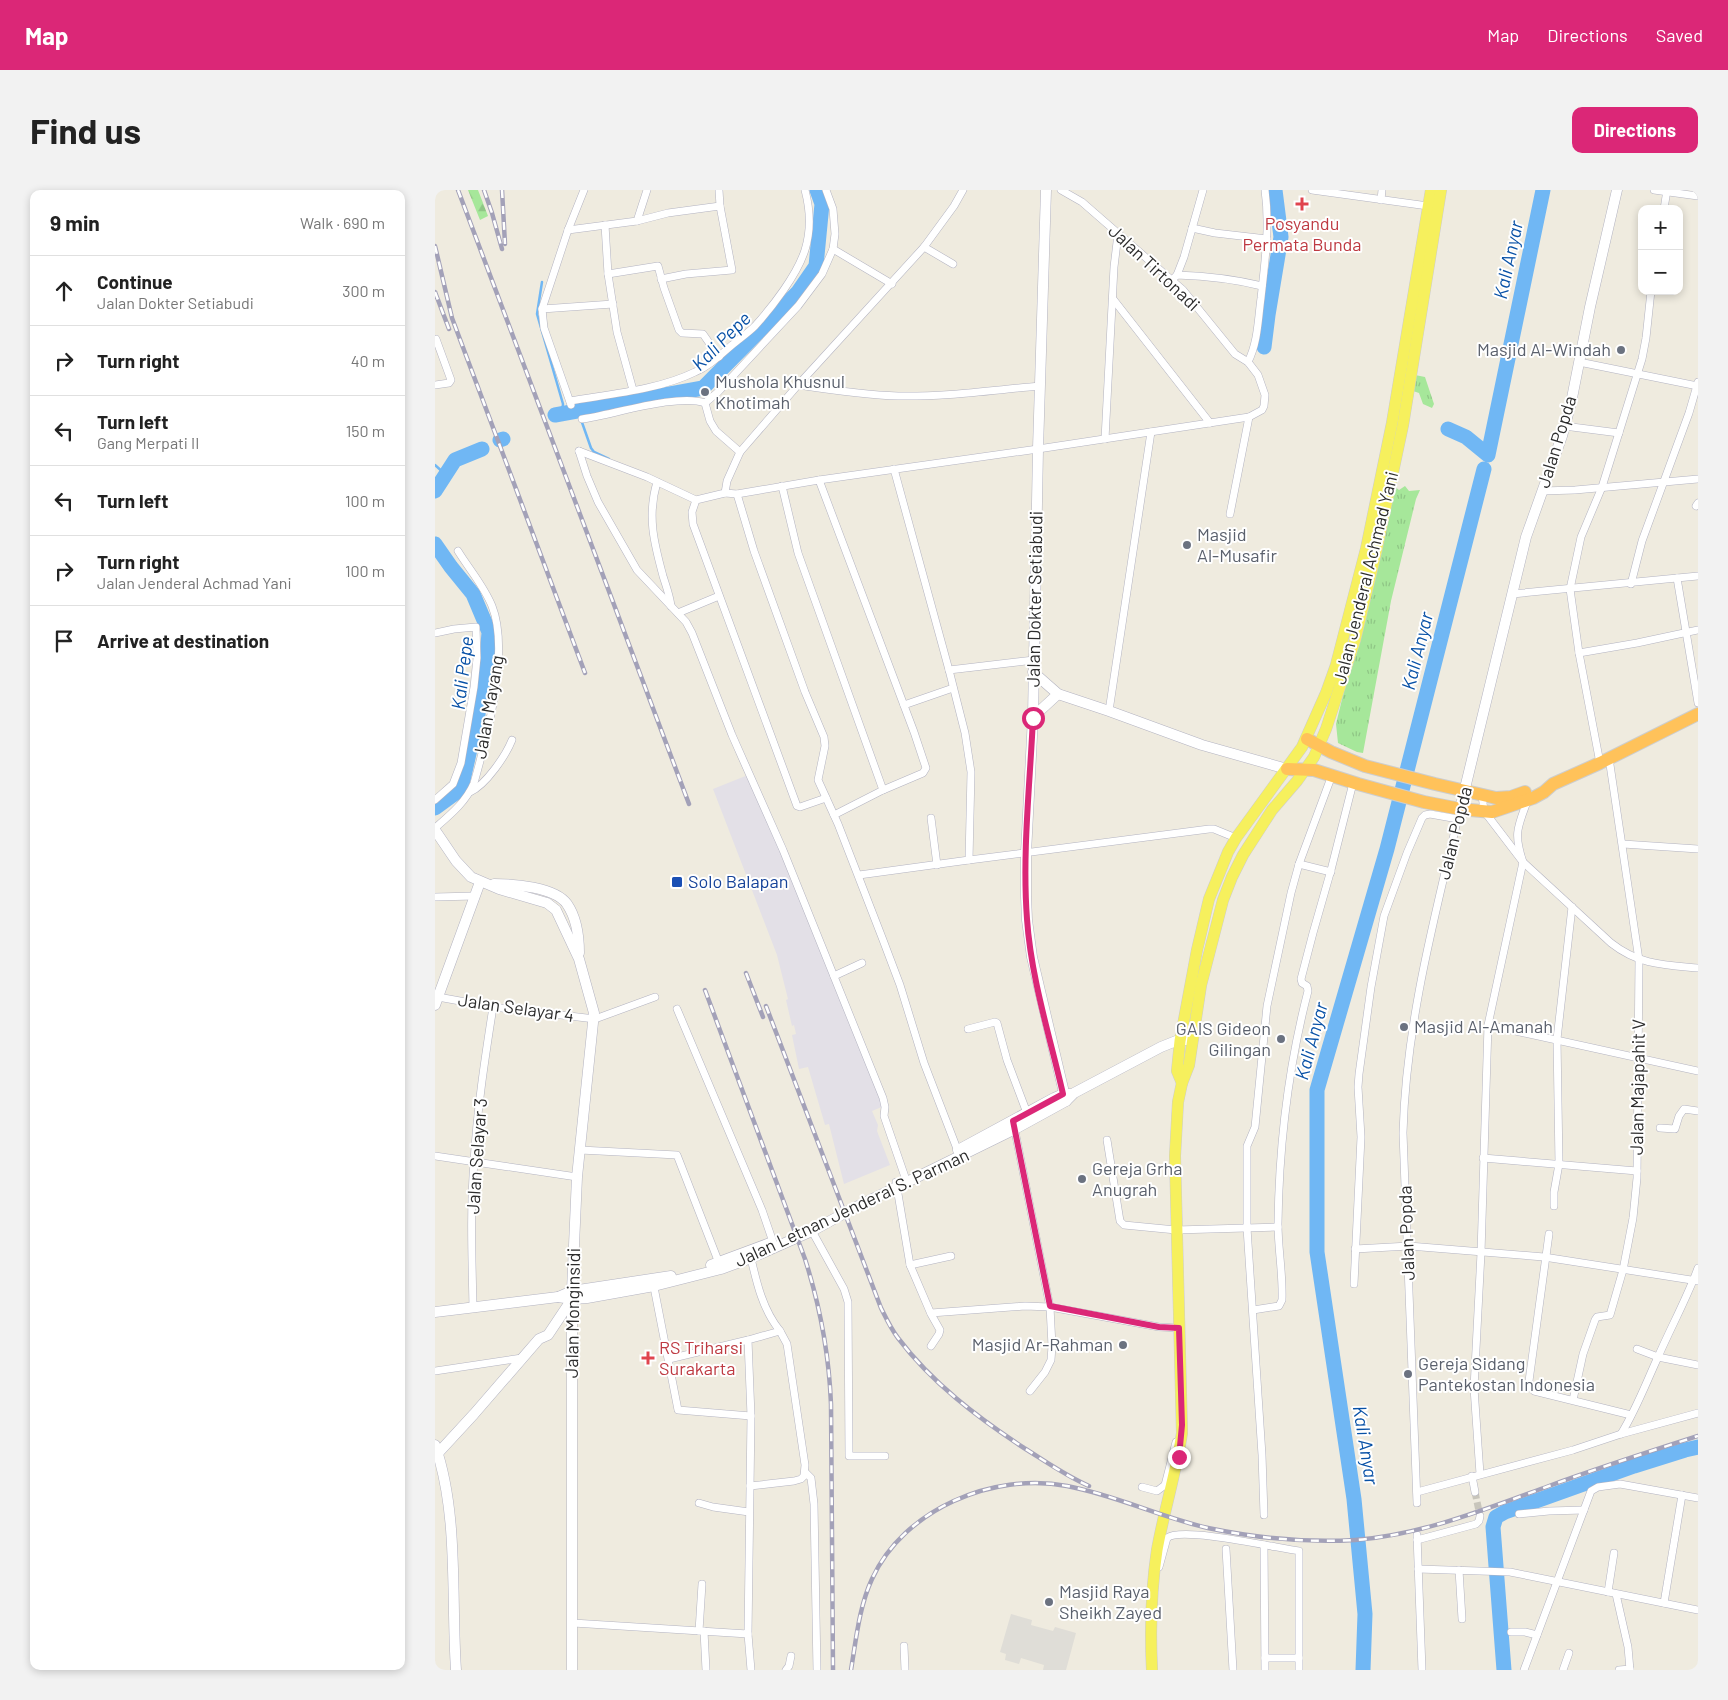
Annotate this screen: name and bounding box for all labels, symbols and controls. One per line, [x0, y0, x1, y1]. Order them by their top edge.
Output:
text: Map [25, 21, 68, 50]
text: Map [1487, 24, 1519, 46]
text: Directions [1547, 24, 1628, 46]
text: Saved [1656, 24, 1703, 46]
button: Directions [1572, 107, 1698, 153]
text: Find us [30, 109, 141, 151]
marker: Posyandu Permata Bunda [1295, 197, 1309, 211]
map controls [1638, 205, 1683, 295]
button: + [1638, 205, 1683, 250]
text: 9 min [50, 210, 100, 235]
place label: Posyandu Permata Bunda [1242, 212, 1362, 255]
text: Walk · 690 m [300, 213, 385, 232]
water label: Kali Anyar [1488, 217, 1527, 301]
street label: Jalan Tirtonadi [1104, 219, 1205, 315]
button: − [1638, 250, 1683, 295]
text: Continue [97, 270, 173, 293]
icon: ahead [50, 277, 78, 305]
text: 300 m [342, 281, 385, 300]
text: Jalan Dokter Setiabudi [97, 293, 254, 312]
water label: Kali Pepe [686, 306, 755, 375]
place label: Masjid Al-Windah [1477, 338, 1611, 360]
marker: Masjid Al-Windah [1615, 344, 1627, 356]
icon: right [50, 347, 78, 375]
text: Turn right [97, 349, 179, 372]
text: 40 m [351, 351, 385, 370]
place label: Mushola Khusnul Khotimah [715, 370, 845, 413]
marker: Mushola Khusnul Khotimah [699, 386, 711, 398]
street label: Jalan Popda [1532, 393, 1580, 490]
text: Turn left [97, 410, 168, 433]
icon: left [50, 417, 78, 445]
text: 150 m [346, 421, 385, 440]
text: Gang Merpati II [97, 433, 199, 452]
street label: Jalan Jenderal Achmad Yani [1328, 469, 1402, 687]
icon: left [50, 487, 78, 515]
text: Turn left [97, 489, 168, 512]
text: 100 m [345, 491, 385, 510]
street label: Jalan Dokter Setiabudi [1021, 511, 1047, 687]
place label: Masjid Al-Musafir [1197, 523, 1278, 566]
marker: Masjid Al-Musafir [1181, 539, 1193, 551]
text: Turn right [97, 550, 179, 573]
icon: right [50, 557, 78, 585]
text: 100 m [345, 561, 385, 580]
text: Jalan Jenderal Achmad Yani [97, 573, 292, 592]
water label: Kali Anyar [1396, 608, 1438, 692]
icon: arrive [50, 627, 78, 655]
text: Arrive at destination [97, 629, 269, 652]
water label: Kali Pepe [446, 635, 477, 711]
street label: Jalan Mayang [468, 653, 508, 760]
route start [1022, 707, 1045, 730]
street label: Jalan Popda [1432, 784, 1476, 882]
place label: Solo Balapan [688, 870, 788, 892]
marker: Solo Balapan [670, 875, 684, 889]
street label: Jalan Selayar 4 [457, 988, 576, 1026]
water label: Kali Anyar [1289, 998, 1332, 1082]
place label: Masjid Al-Amanah [1414, 1015, 1553, 1037]
place label: GAIS Gideon Gilingan [1176, 1017, 1271, 1060]
street label: Jalan Majapahit V [1625, 1018, 1649, 1155]
marker: Masjid Al-Amanah [1398, 1021, 1410, 1033]
marker: GAIS Gideon Gilingan [1275, 1033, 1287, 1045]
street label: Jalan Selayar 3 [461, 1097, 491, 1215]
street label: Jalan Letnan Jenderal S. Parman [731, 1143, 972, 1271]
place label: Gereja Grha Anugrah [1092, 1157, 1182, 1200]
marker: Gereja Grha Anugrah [1076, 1173, 1088, 1185]
street label: Jalan Popda [1393, 1185, 1419, 1281]
street label: Jalan Monginsidi [560, 1248, 584, 1378]
place label: Masjid Ar-Rahman [972, 1333, 1113, 1355]
place label: RS Triharsi Surakarta [659, 1336, 743, 1379]
marker: Masjid Ar-Rahman [1117, 1339, 1129, 1351]
marker: RS Triharsi Surakarta [641, 1351, 655, 1365]
place label: Gereja Sidang Pantekostan Indonesia [1418, 1352, 1595, 1395]
marker: Gereja Sidang Pantekostan Indonesia [1402, 1368, 1414, 1380]
water label: Kali Anyar [1349, 1404, 1384, 1487]
route end [1168, 1446, 1191, 1469]
place label: Masjid Raya Sheikh Zayed [1059, 1580, 1162, 1623]
marker: Masjid Raya Sheikh Zayed [1043, 1596, 1055, 1608]

